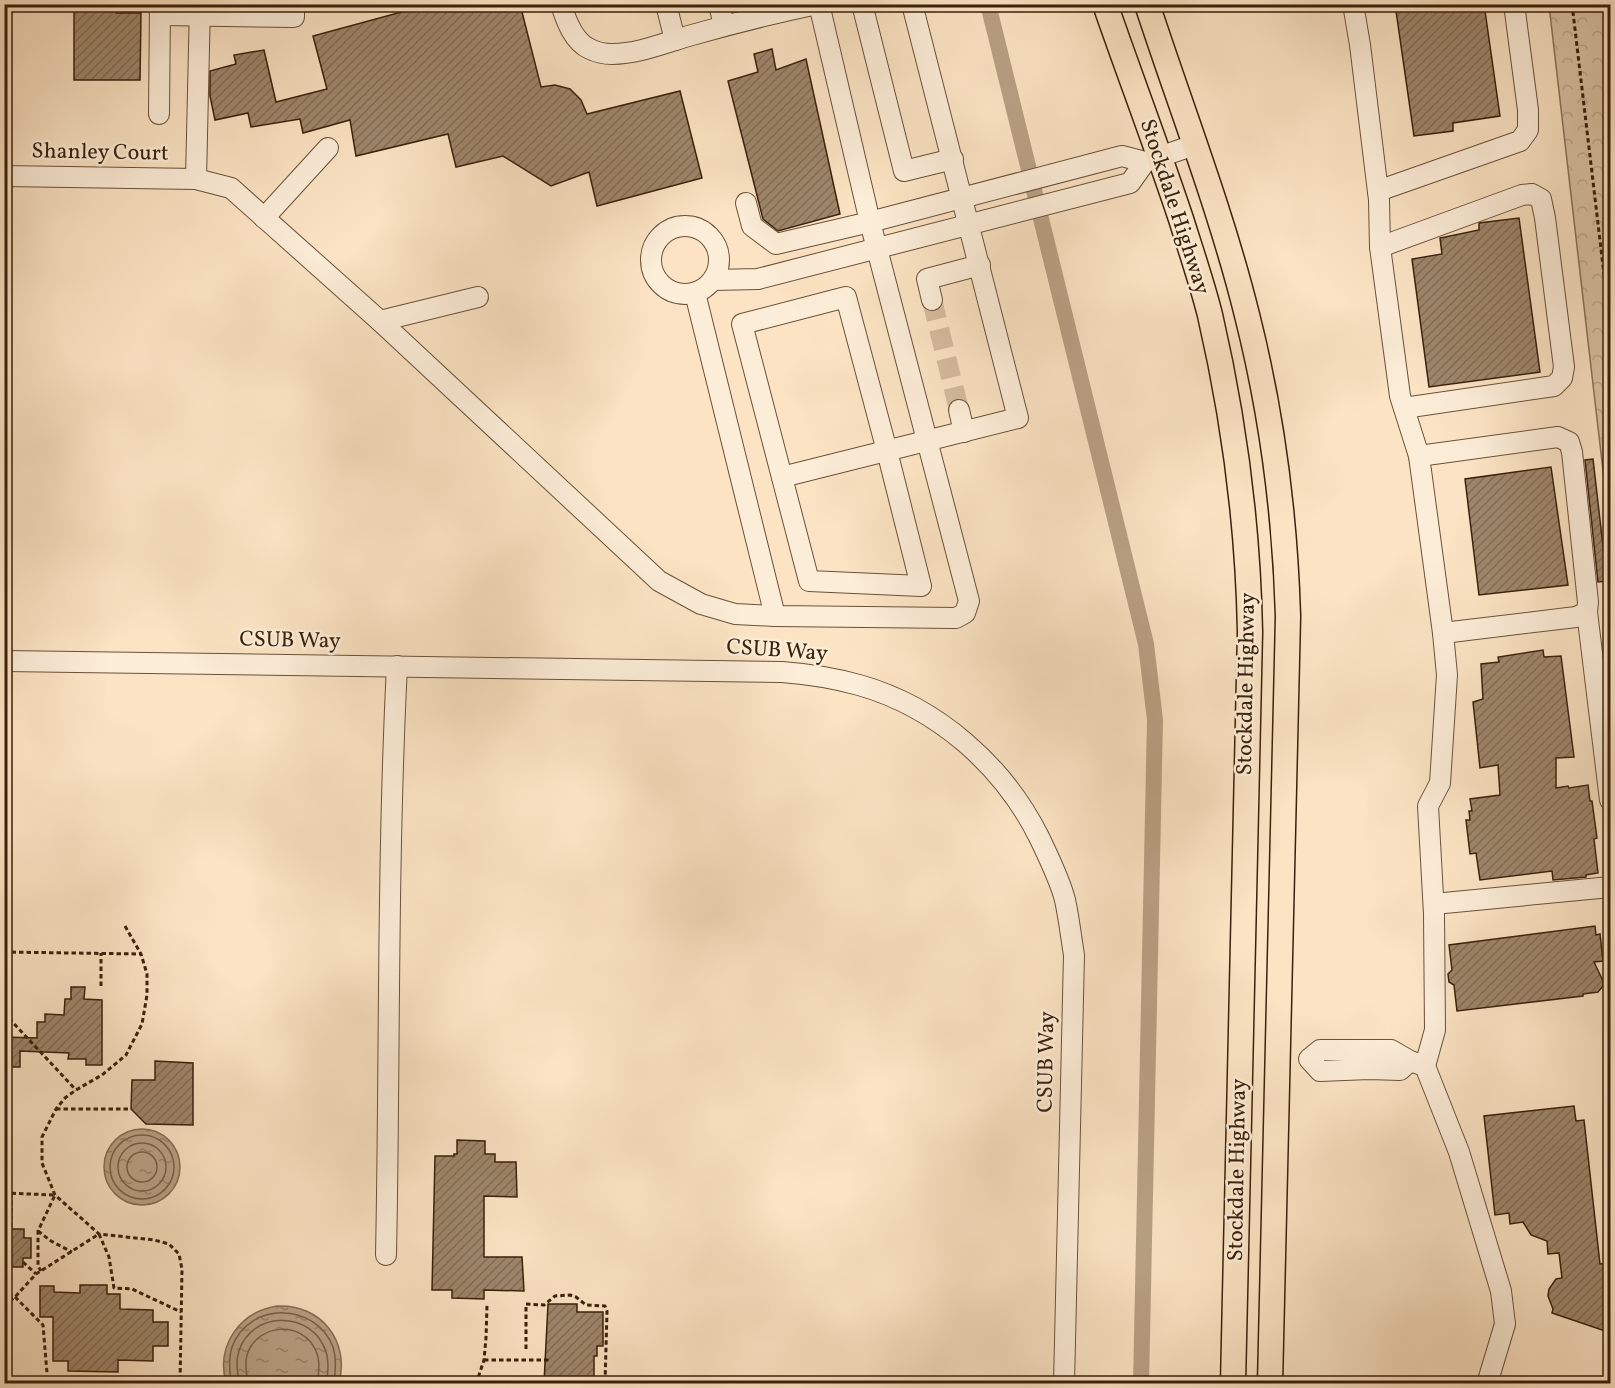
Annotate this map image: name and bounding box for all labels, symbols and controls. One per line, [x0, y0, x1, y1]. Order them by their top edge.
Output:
street label: Stockdale Highway [1131, 115, 1217, 299]
street label: Shanley Court [31, 136, 169, 170]
street label: Stockdale Highway [1230, 592, 1264, 776]
street label: CSUB Way [239, 625, 341, 657]
street label: CSUB Way [725, 632, 829, 670]
street label: CSUB Way [1031, 1011, 1063, 1113]
street label: Stockdale Highway [1221, 1078, 1255, 1262]

